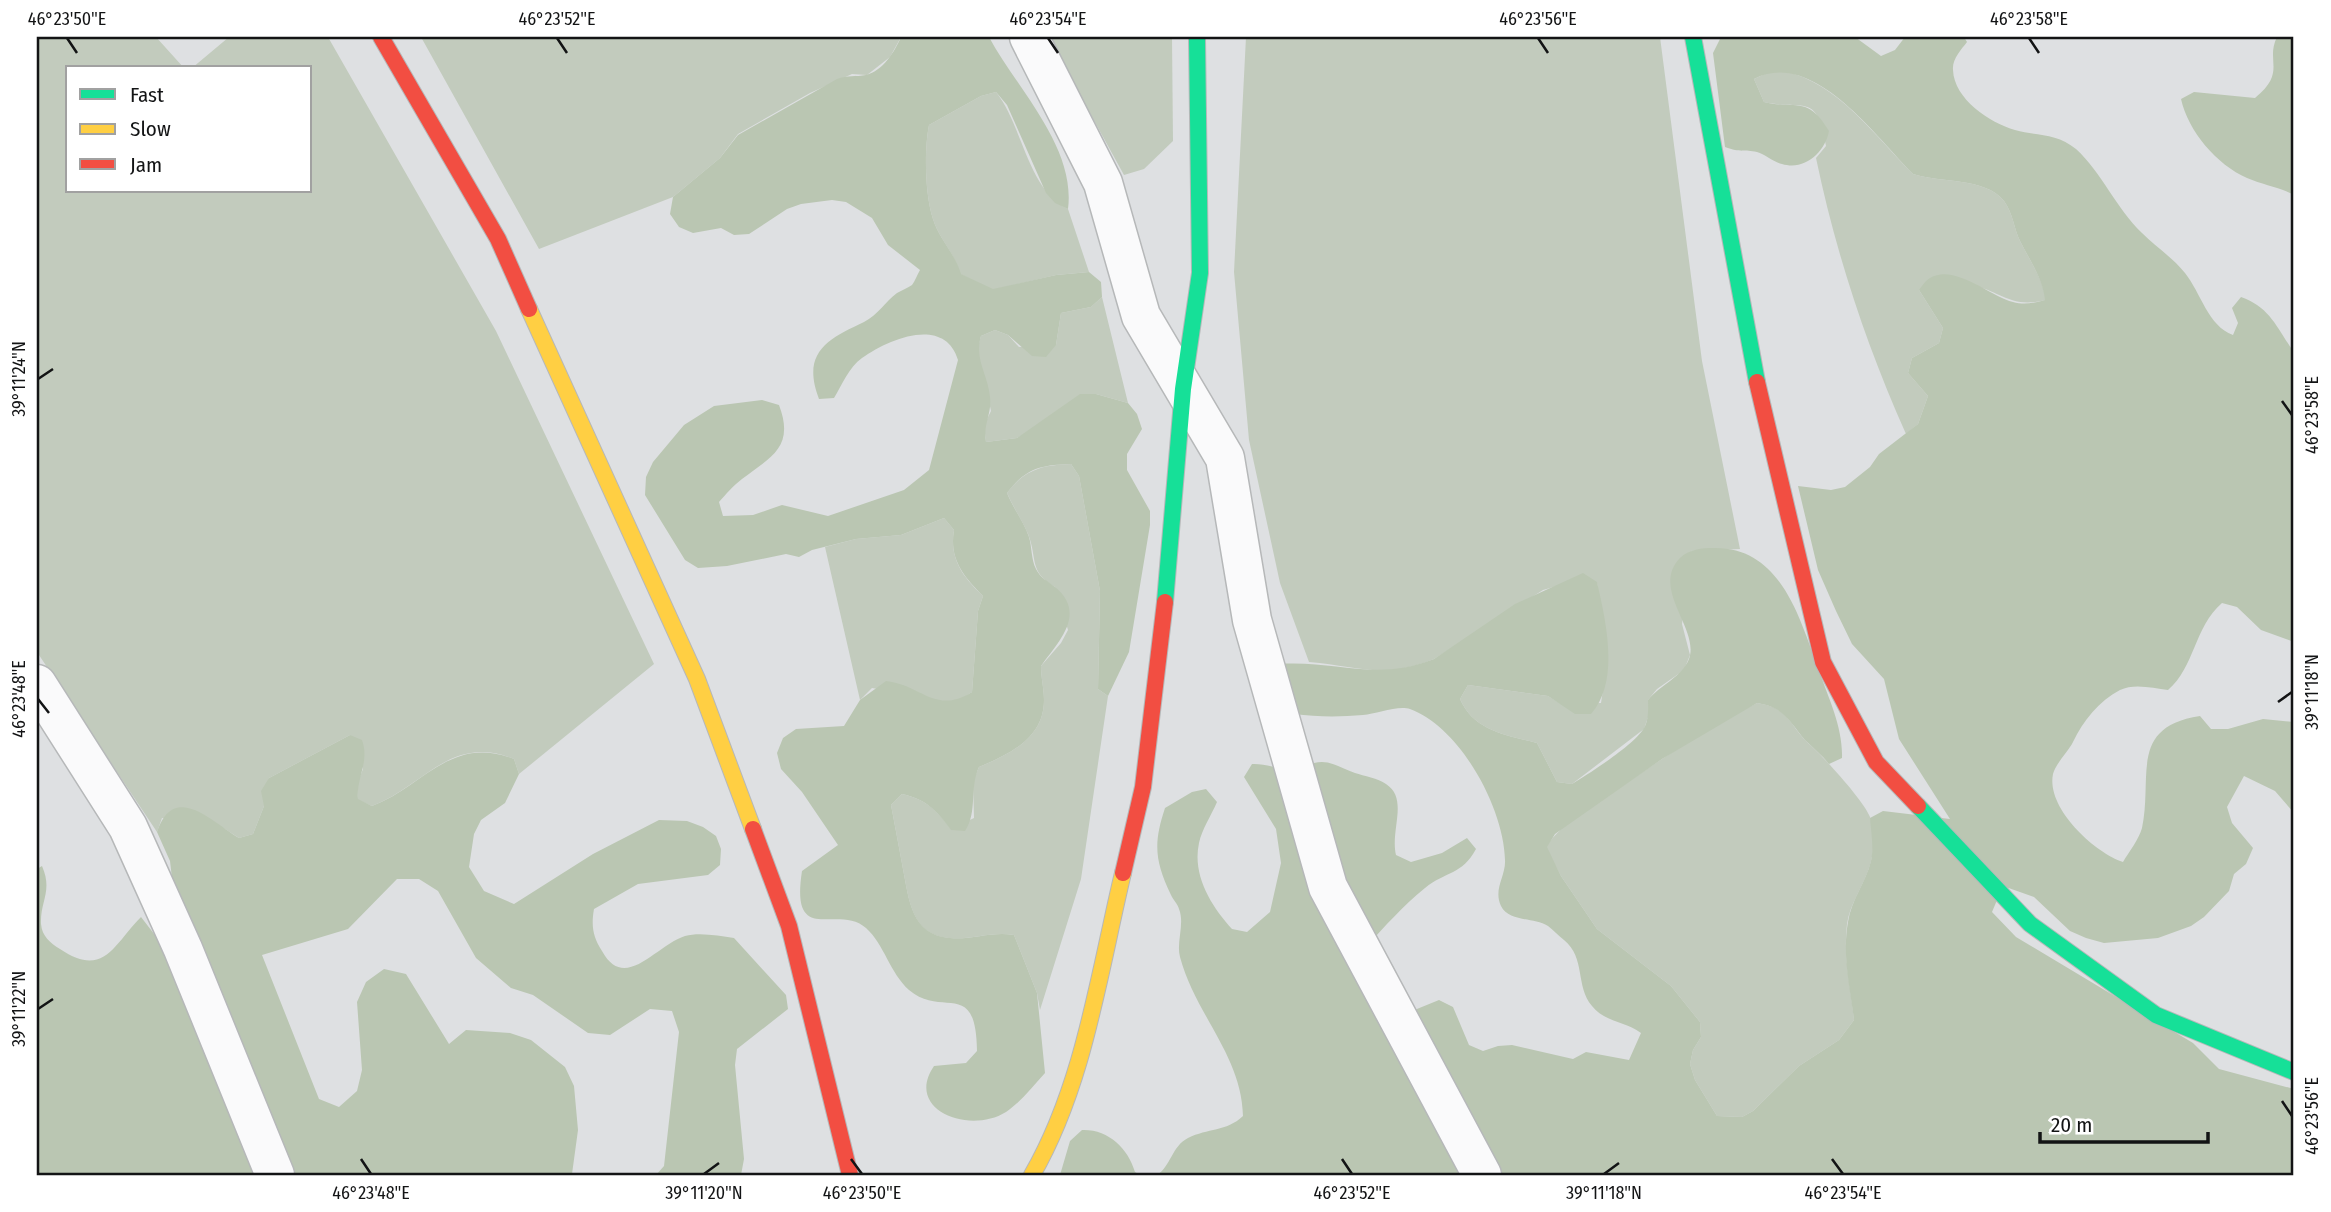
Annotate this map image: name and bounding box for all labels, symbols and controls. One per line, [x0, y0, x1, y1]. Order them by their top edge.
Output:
text: 46°23'50"E [28, 8, 106, 30]
text: 46°23'52"E [519, 8, 595, 30]
text: 46°23'54"E [1010, 8, 1086, 30]
text: 46°23'56"E [1499, 8, 1577, 30]
text: 46°23'58"E [1990, 8, 2068, 30]
legend [66, 66, 312, 192]
text: Fast [130, 82, 164, 108]
text: Slow [130, 116, 171, 142]
text: Jam [130, 152, 162, 178]
text: 39°11'24"N [8, 341, 30, 417]
text: 46°23'58"E [2301, 376, 2323, 454]
text: 39°11'18"N [2301, 654, 2323, 730]
text: 46°23'48"E [8, 660, 30, 738]
text: 39°11'22"N [8, 971, 30, 1047]
text: 46°23'56"E [2301, 1077, 2323, 1155]
scale bar [2040, 1100, 2208, 1144]
text: 20 m [2051, 1112, 2092, 1138]
text: 46°23'48"E [332, 1182, 410, 1204]
text: 39°11'20"N [665, 1182, 743, 1204]
text: 46°23'50"E [823, 1182, 901, 1204]
text: 46°23'52"E [1314, 1182, 1390, 1204]
text: 39°11'18"N [1566, 1182, 1642, 1204]
text: 46°23'54"E [1805, 1182, 1881, 1204]

